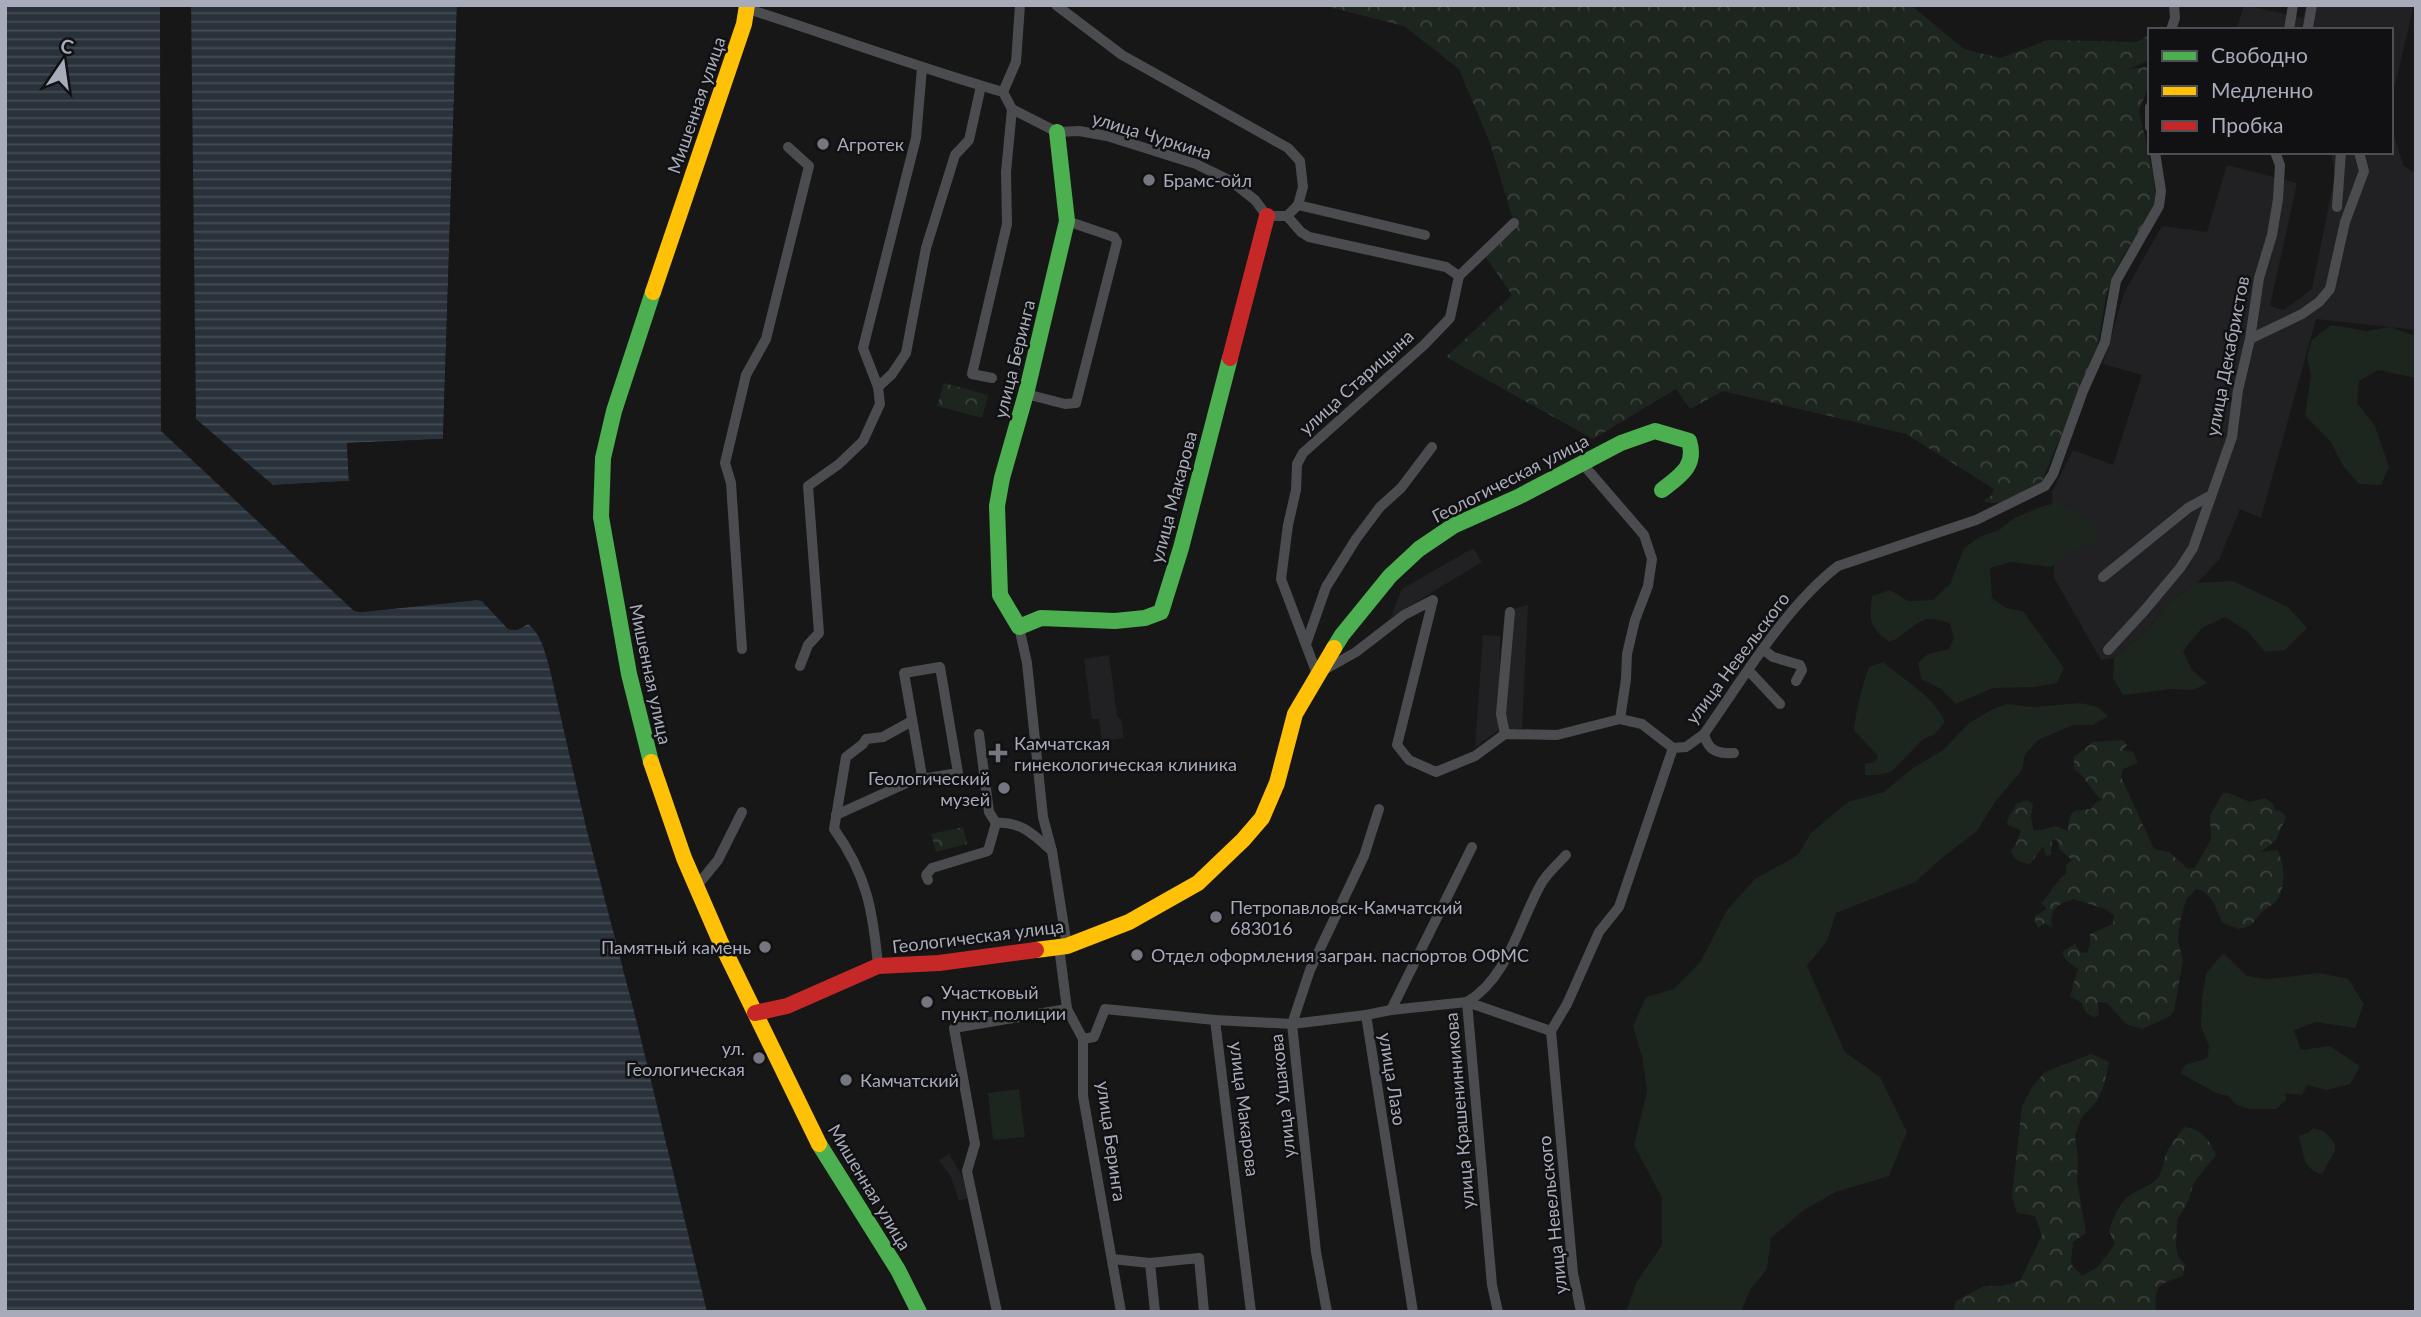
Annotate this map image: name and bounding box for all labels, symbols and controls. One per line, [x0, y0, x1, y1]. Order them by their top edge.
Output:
north arrow [28, 28, 98, 98]
legend [2148, 28, 2393, 154]
text: С [58, 33, 76, 59]
street label: Мишенная улица [662, 34, 730, 176]
text: Свободно [2211, 42, 2308, 67]
text: Медленно [2211, 77, 2313, 102]
street label: улица Чуркина [1090, 106, 1214, 164]
text: Пробка [2211, 112, 2284, 137]
place label: Агротек [837, 133, 905, 155]
marker: Агротек [815, 136, 831, 152]
place label: Брамс-ойл [1163, 169, 1252, 191]
marker: Брамс-ойл [1141, 172, 1157, 188]
street label: улица Декабристов [2201, 274, 2253, 438]
street label: улица Беринга [989, 298, 1039, 420]
street label: улица Старицына [1294, 325, 1418, 439]
street label: улица Макарова [1145, 429, 1201, 565]
street label: Геологическая улица [1428, 429, 1592, 527]
street label: улица Невельского [1680, 588, 1794, 728]
street label: Мишенная улица [625, 602, 677, 746]
place label: Камчатская гинекологическая клиника [1014, 732, 1237, 775]
marker: Камчатская гинекологическая клиника [988, 743, 1008, 763]
place label: Геологический музей [868, 767, 990, 810]
marker: Геологический музей [996, 780, 1012, 796]
place label: Петропавловск-Камчатский 683016 [1230, 896, 1463, 939]
marker: Петропавловск-Камчатский 683016 [1208, 909, 1224, 925]
street label: Геологическая улица [891, 915, 1065, 957]
place label: Памятный камень [601, 936, 751, 958]
marker: Памятный камень [757, 939, 773, 955]
place label: Отдел оформления загран. паспортов ОФМС [1151, 944, 1529, 966]
marker: Отдел оформления загран. паспортов ОФМС [1129, 947, 1145, 963]
place label: Участковый пункт полиции [941, 981, 1066, 1024]
marker: Участковый пункт полиции [919, 994, 935, 1010]
street label: улица Крашенинникова [1439, 1012, 1479, 1210]
street label: улица Лазо [1375, 1031, 1411, 1127]
street label: улица Ушакова [1265, 1033, 1299, 1159]
place label: ул. Геологическая [626, 1037, 745, 1080]
street label: улица Макарова [1226, 1040, 1264, 1178]
marker: ул. Геологическая [751, 1050, 767, 1066]
place label: Камчатский [860, 1069, 959, 1091]
marker: Камчатский [838, 1072, 854, 1088]
street label: улица Беринга [1093, 1079, 1131, 1203]
street label: Мишенная улица [824, 1120, 916, 1254]
street label: улица Невельского [1533, 1135, 1571, 1295]

